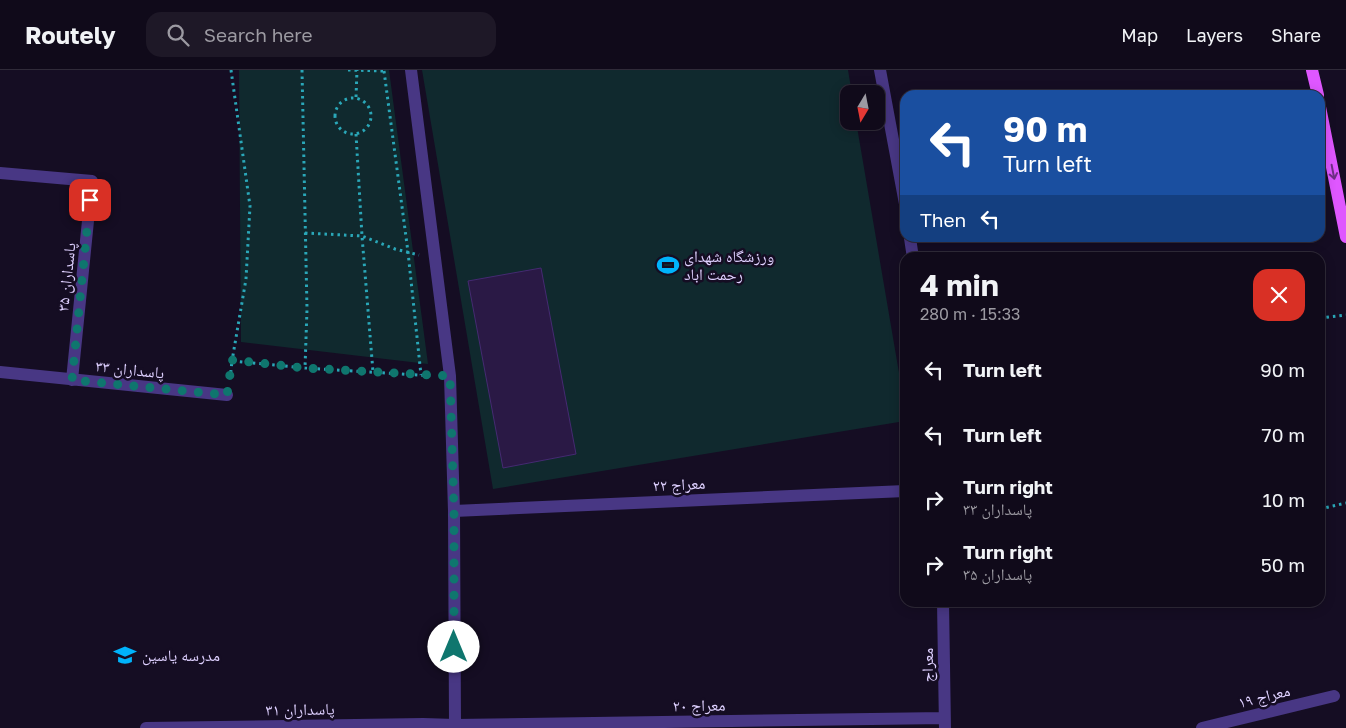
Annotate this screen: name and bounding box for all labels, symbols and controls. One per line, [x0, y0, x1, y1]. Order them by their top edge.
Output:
search box [146, 12, 496, 57]
text: Routely [25, 20, 116, 49]
icon: search [164, 21, 192, 49]
text: Search here [204, 23, 313, 46]
text: Map [1121, 24, 1158, 46]
text: Layers [1186, 24, 1243, 46]
text: Share [1271, 24, 1321, 46]
north arrow [840, 85, 885, 130]
map controls [840, 85, 885, 130]
text: 90 m [1003, 108, 1087, 150]
icon: left [920, 110, 985, 175]
text: Turn left [1003, 150, 1092, 177]
one-way arrow [1329, 164, 1338, 180]
pin [69, 179, 111, 221]
icon: arrive [76, 186, 104, 214]
icon: left [976, 205, 1004, 233]
text: Then [920, 208, 966, 231]
street label: پاسداران ۳۵ [52, 241, 81, 313]
place label: ورزشگاه شهدای رحمت اباد [684, 246, 774, 284]
sports icon: ورزشگاه شهدای رحمت اباد [655, 252, 681, 278]
text: 4 min [920, 267, 999, 303]
button: close [1253, 269, 1305, 321]
text: 280 m · 15:33 [920, 304, 1020, 324]
street label: پاسداران ۳۳ [94, 355, 166, 384]
icon: left [920, 356, 948, 384]
text: Turn left [963, 358, 1042, 381]
text: 90 m [1260, 358, 1305, 381]
icon: left [920, 421, 948, 449]
text: Turn left [963, 423, 1042, 446]
text: 70 m [1262, 423, 1305, 446]
street label: معراج ۲۲ [652, 473, 706, 496]
text: Turn right [963, 475, 1053, 498]
icon: right [920, 486, 948, 514]
text: 10 m [1262, 488, 1305, 511]
text: پاسداران ۳۳ [963, 499, 1032, 519]
text: Turn right [963, 540, 1053, 563]
icon: right [920, 551, 948, 579]
text: 50 m [1261, 553, 1305, 576]
text: پاسداران ۳۵ [963, 564, 1032, 584]
position arrow [427, 620, 479, 672]
school or university icon: مدرسه یاسین [112, 642, 138, 668]
place label: مدرسه یاسین [142, 645, 220, 666]
street label: معراج [917, 648, 938, 682]
street label: معراج ۱۹ [1236, 680, 1292, 713]
street label: معراج ۲۰ [672, 695, 726, 716]
street label: پاسداران ۳۱ [265, 698, 335, 721]

